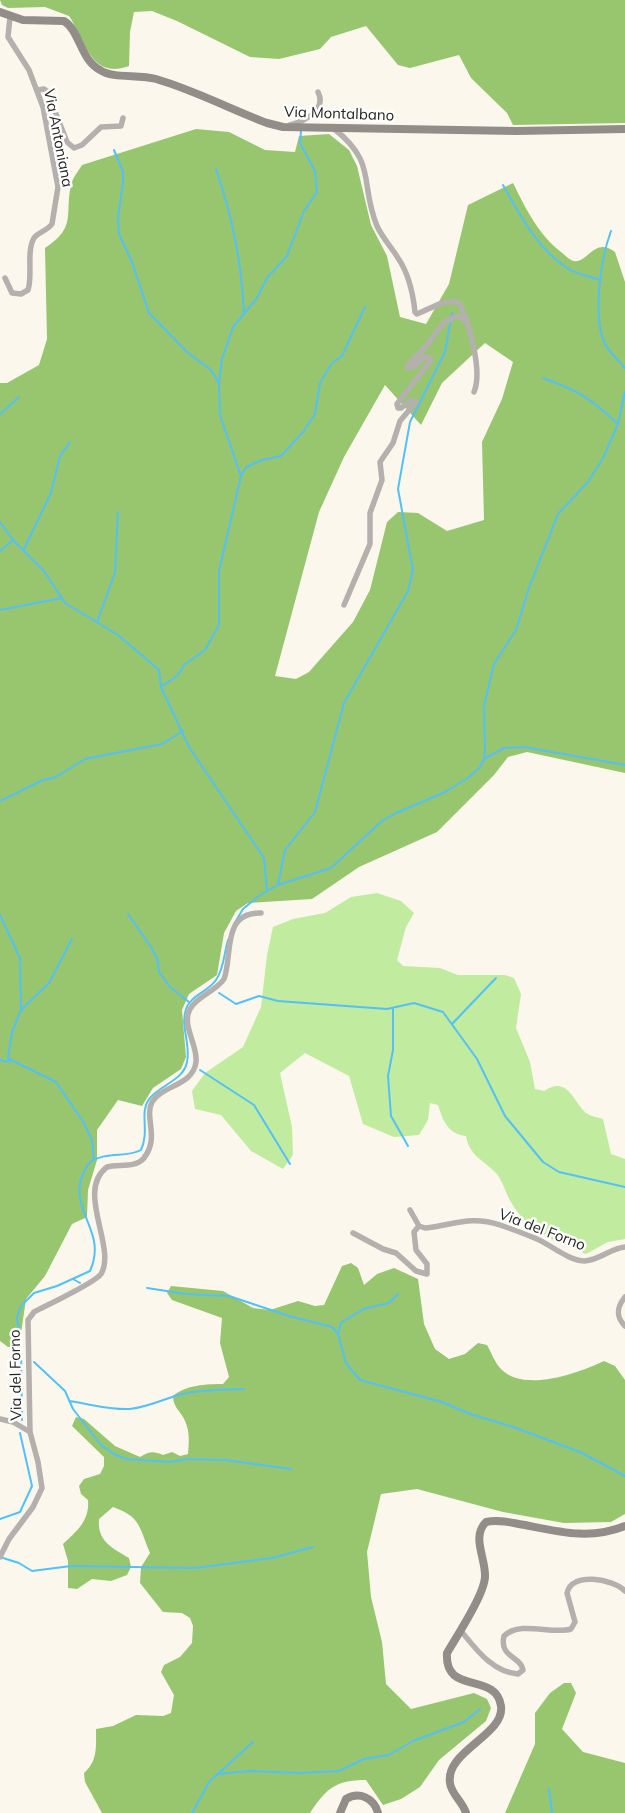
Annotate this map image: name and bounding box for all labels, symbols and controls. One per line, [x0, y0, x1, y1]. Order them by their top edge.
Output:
street label: Via Antoniana [40, 87, 76, 189]
street label: Via Montalbano [284, 103, 394, 125]
street label: Via del Forno [496, 1205, 588, 1255]
street label: Via del Forno [6, 1329, 26, 1421]

